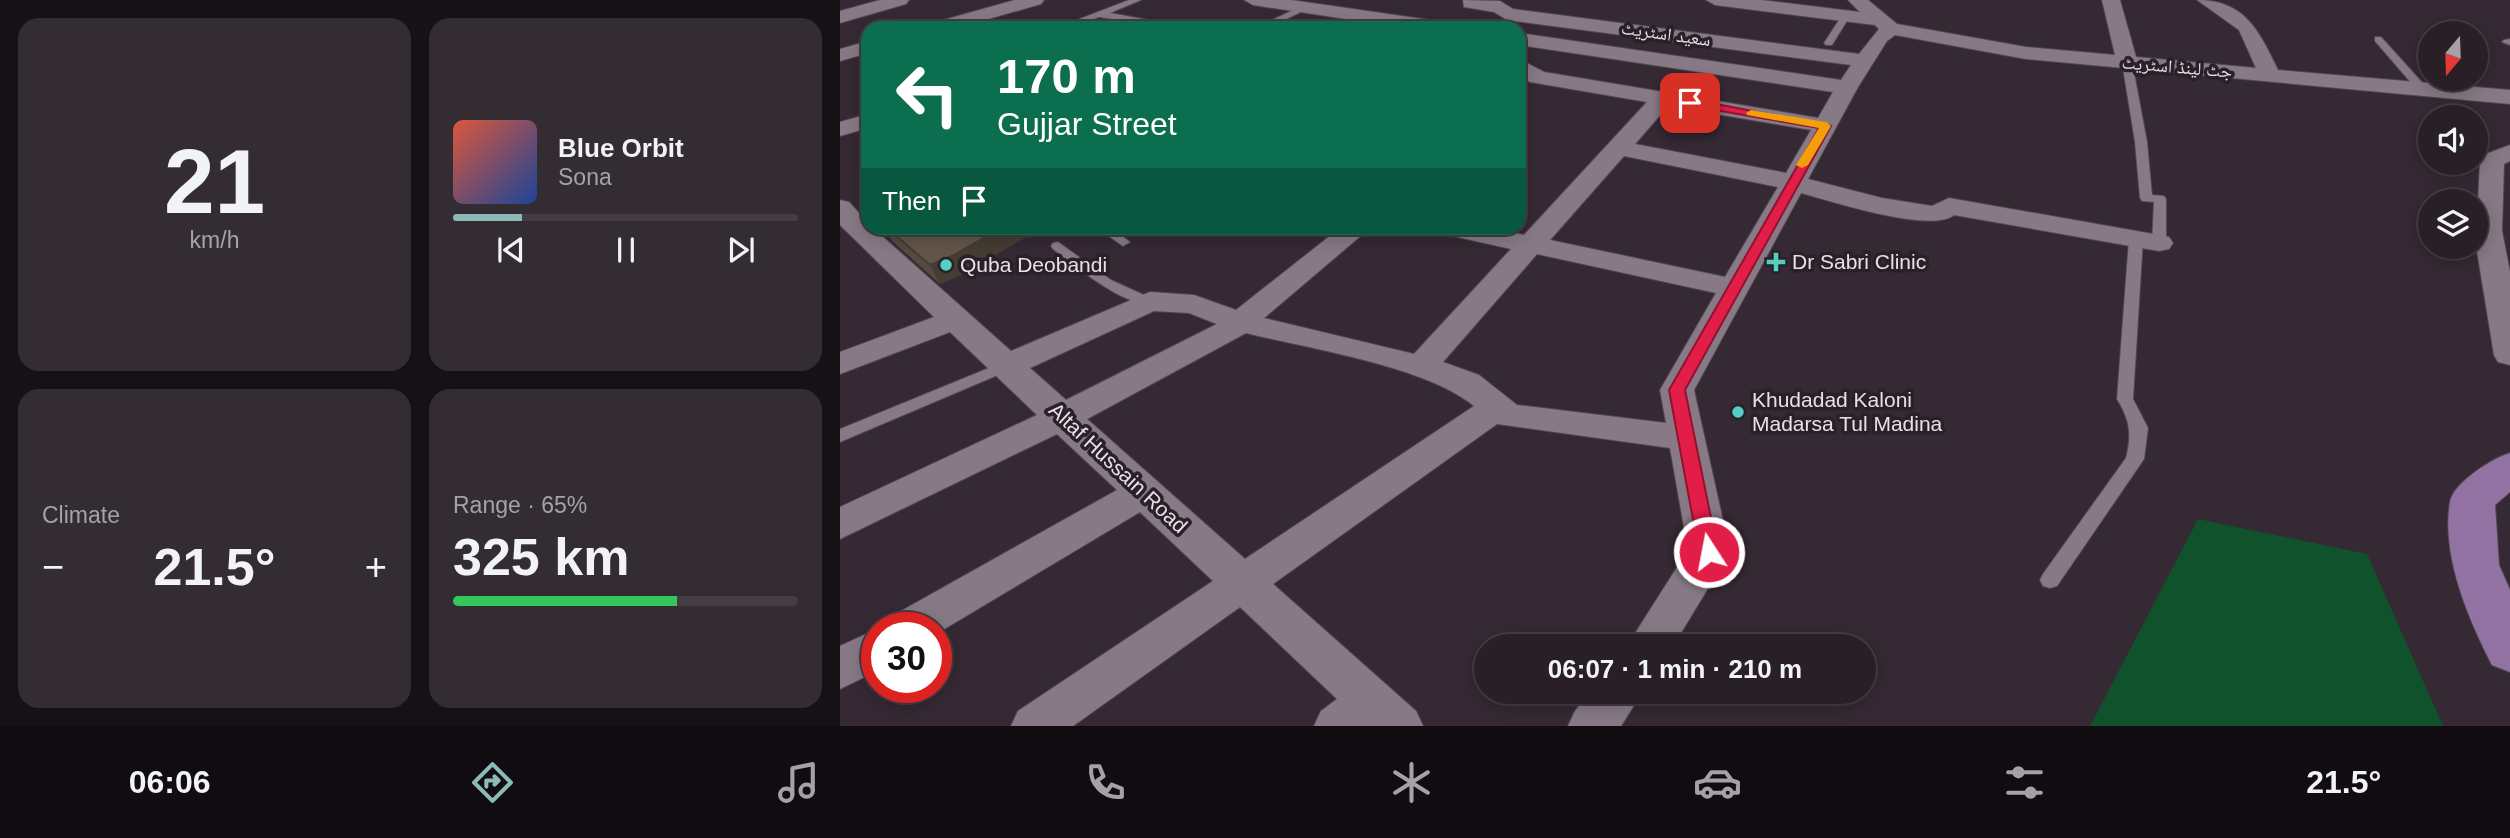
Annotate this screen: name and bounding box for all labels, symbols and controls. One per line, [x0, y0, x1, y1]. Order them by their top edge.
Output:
street label: سعید اسٹریٹ [1620, 18, 1712, 50]
north arrow [2418, 21, 2488, 91]
map controls [2418, 21, 2488, 259]
icon: left [882, 49, 973, 140]
text: 170 m [997, 49, 1136, 103]
street label: جٹ لینڈ اسٹریٹ [2121, 52, 2233, 82]
pin [1660, 73, 1720, 133]
icon: arrive [1671, 84, 1709, 122]
button: sound [2418, 105, 2488, 175]
text: Gujjar Street [997, 106, 1177, 142]
text: 21 [164, 131, 265, 232]
text: Blue Orbit [558, 133, 684, 163]
text: Sona [558, 164, 612, 190]
icon: arrive [955, 182, 993, 220]
text: Then [882, 186, 941, 216]
button: layers [2418, 189, 2488, 259]
text: km/h [190, 227, 239, 253]
icon: previous [492, 231, 530, 269]
icon: pause [607, 231, 645, 269]
icon: next [722, 231, 760, 269]
place label: Dr Sabri Clinic [1792, 250, 1926, 273]
marker: Dr Sabri Clinic [1766, 252, 1786, 272]
place label: Quba Deobandi [960, 253, 1107, 276]
marker: Quba Deobandi [938, 257, 954, 273]
place label: Khudadad Kaloni Madarsa Tul Madina [1752, 388, 1943, 435]
street label: Altaf Hussain Road [1045, 398, 1192, 537]
marker: Khudadad Kaloni Madarsa Tul Madina [1730, 404, 1746, 420]
text: Range · 65% [453, 492, 587, 518]
text: Climate [42, 502, 120, 528]
position arrow [1672, 515, 1746, 589]
text: 325 km [453, 528, 629, 586]
text: 21.5° [153, 538, 276, 596]
text: − [42, 546, 64, 588]
text: + [365, 546, 387, 588]
speed limit sign: 30 [861, 612, 952, 703]
text: 06:07 · 1 min · 210 m [1548, 654, 1802, 684]
icon: directions [468, 758, 517, 807]
icon: music [774, 758, 823, 807]
icon: phone [1081, 758, 1130, 807]
icon: climate [1387, 758, 1436, 807]
icon: car [1693, 758, 1742, 807]
icon: filters [2000, 758, 2049, 807]
text: 06:06 [129, 764, 211, 800]
text: 21.5° [2306, 764, 2381, 800]

